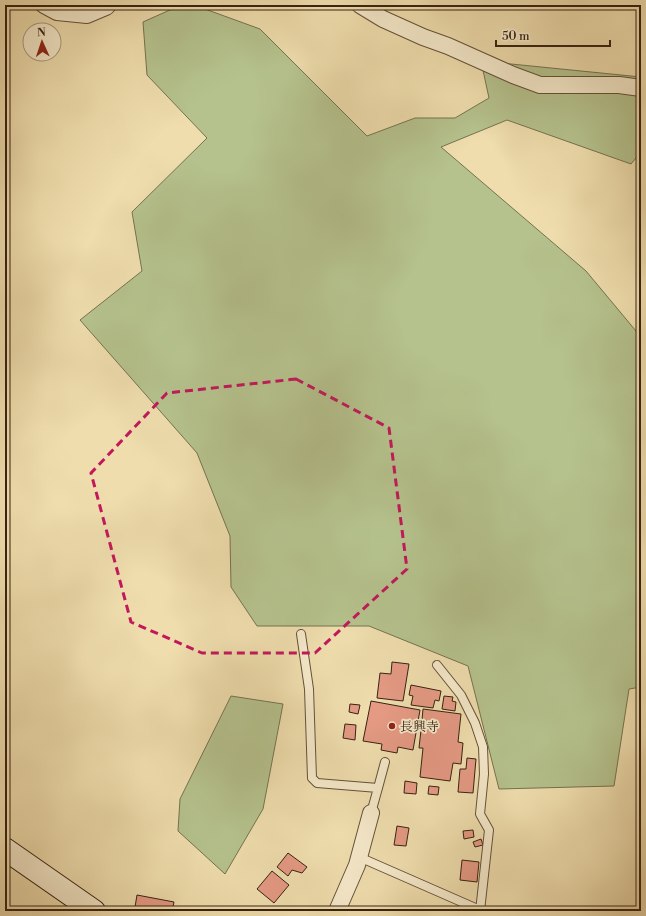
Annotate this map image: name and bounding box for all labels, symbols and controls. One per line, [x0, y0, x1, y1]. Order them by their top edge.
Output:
north arrow [22, 22, 62, 62]
scale bar [496, 22, 610, 48]
text: N [37, 26, 47, 40]
text: 50 m [502, 29, 530, 44]
place label: 長興寺 [400, 719, 439, 735]
marker: 長興寺 [387, 721, 397, 731]

